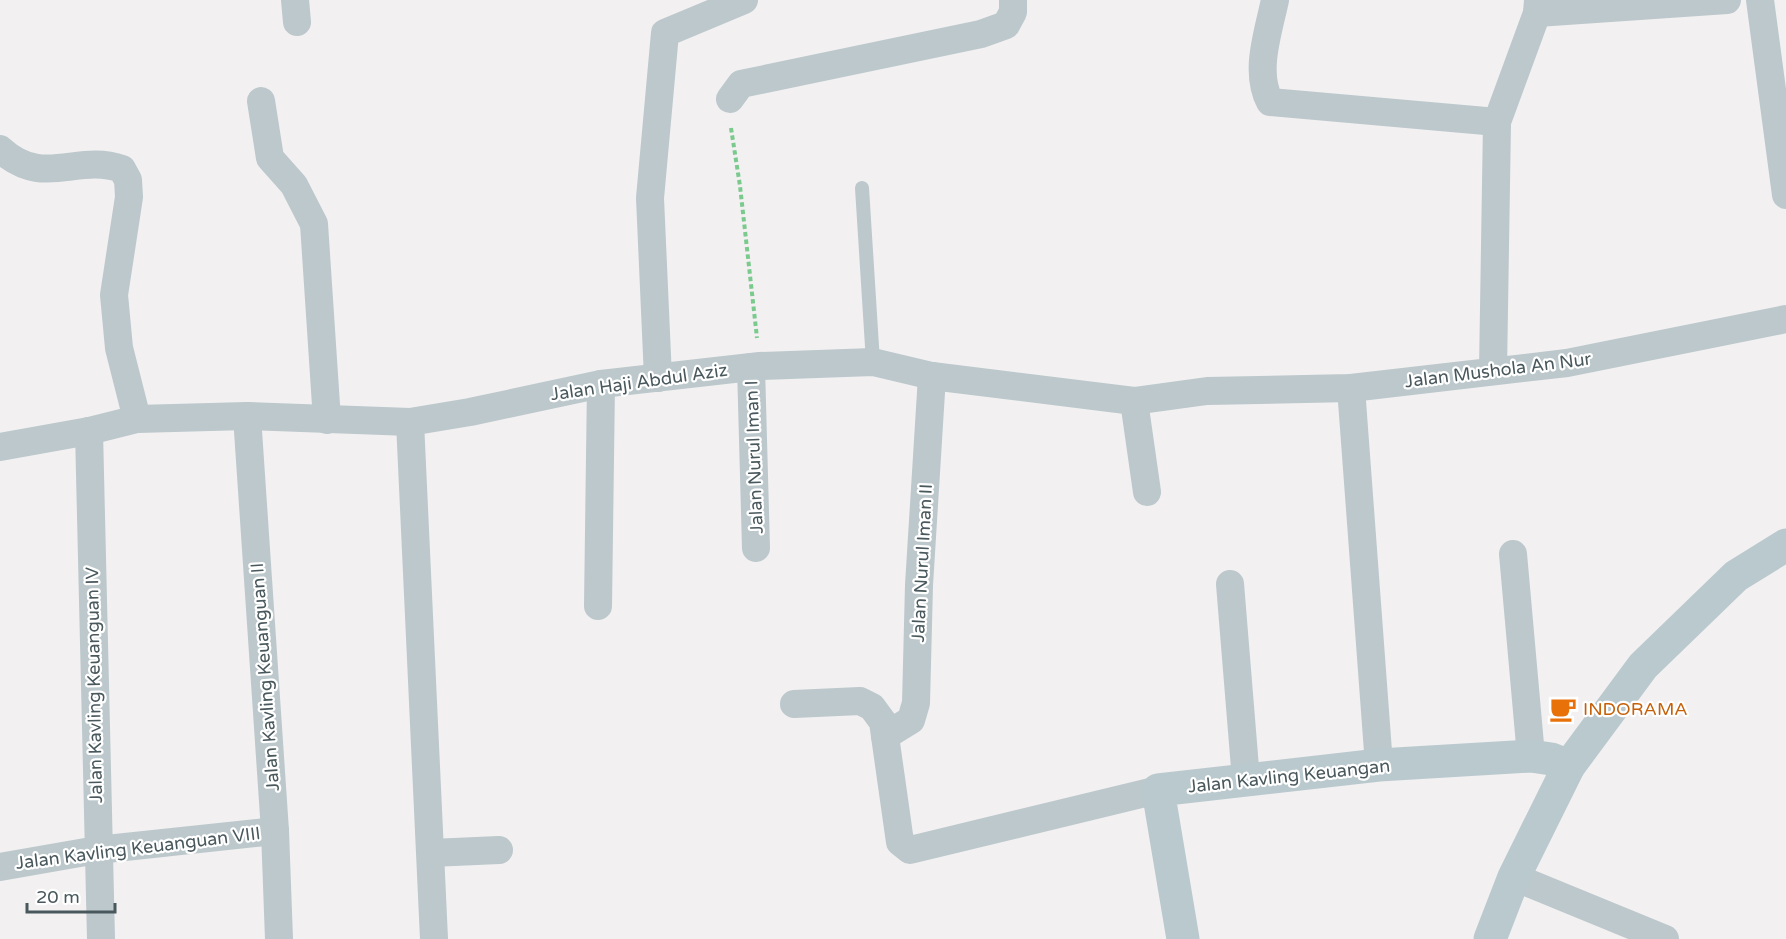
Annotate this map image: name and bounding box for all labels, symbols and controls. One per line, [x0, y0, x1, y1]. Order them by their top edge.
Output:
street label: Jalan Mushola An Nur [1403, 348, 1593, 392]
street label: Jalan Haji Abdul Aziz [549, 359, 729, 405]
street label: Jalan Nurul Iman I [740, 380, 768, 534]
street label: Jalan Nurul Iman II [907, 483, 937, 643]
street label: Jalan Kavling Keuanguan II [246, 562, 284, 792]
street label: Jalan Kavling Keuanguan IV [81, 566, 107, 803]
cafe icon: INDORAMA [1548, 694, 1578, 724]
place label: INDORAMA [1583, 698, 1688, 720]
street label: Jalan Kavling Keuangan [1187, 754, 1391, 798]
street label: Jalan Kavling Keuanguan VIII [14, 822, 262, 874]
scale bar [27, 876, 116, 914]
text: 20 m [36, 886, 80, 908]

